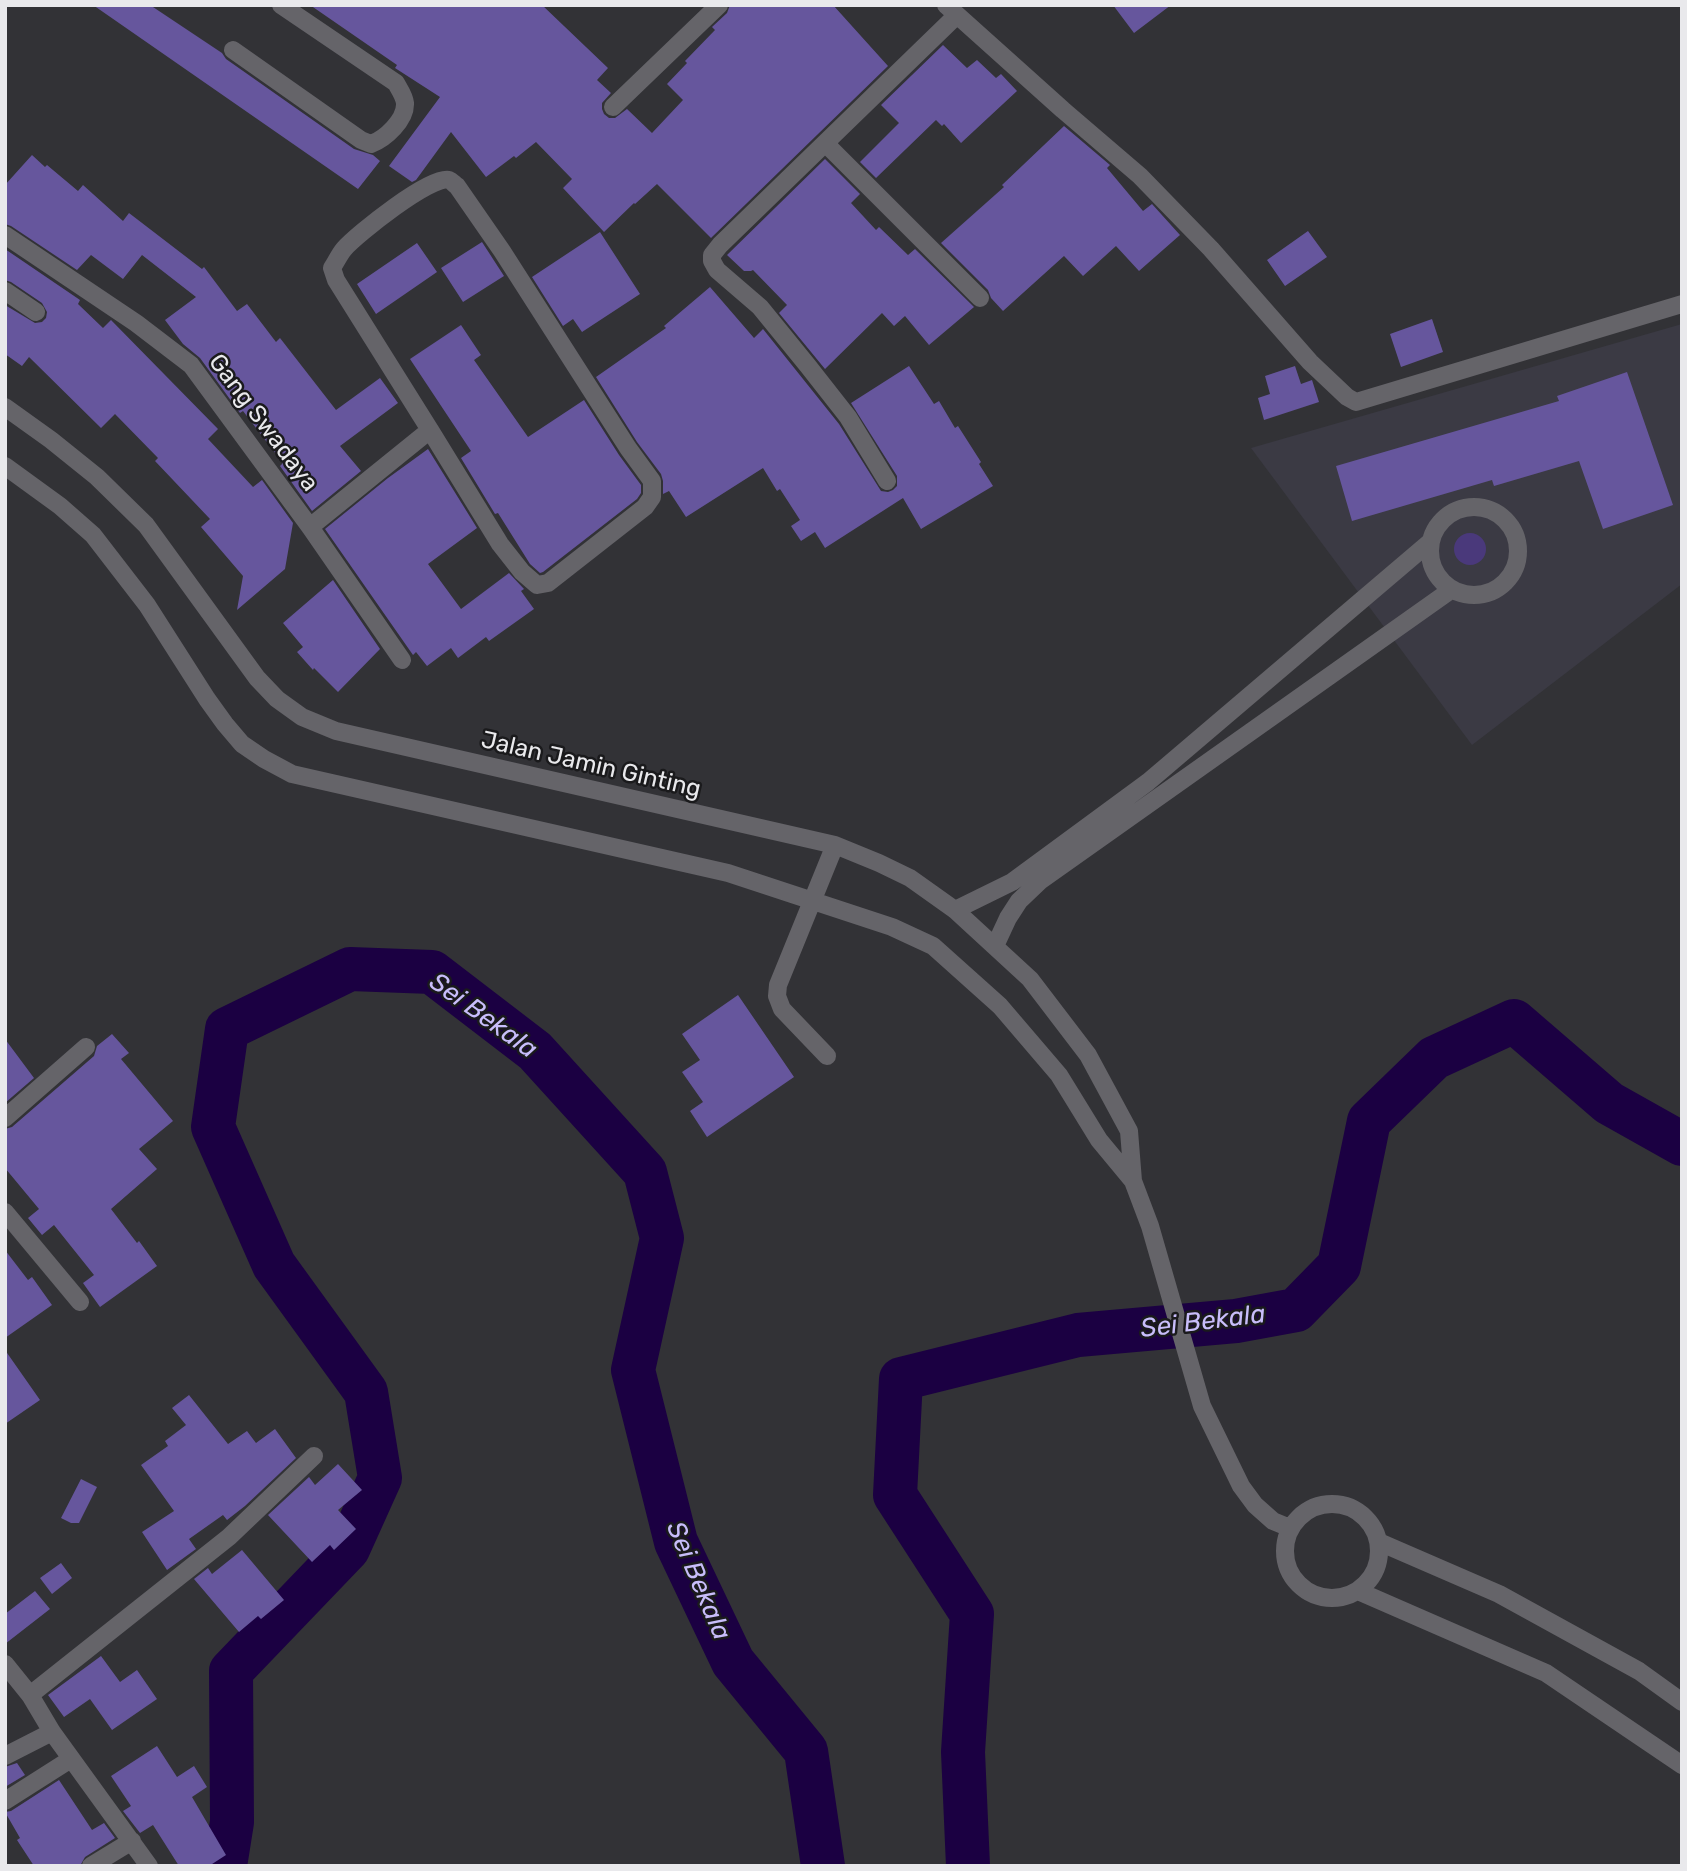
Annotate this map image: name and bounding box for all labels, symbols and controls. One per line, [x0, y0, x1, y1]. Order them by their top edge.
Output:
street label: Gang Swadaya [202, 349, 324, 497]
street label: Jalan Jamin Ginting [478, 726, 704, 804]
water label: Sei Bekala [423, 966, 543, 1066]
water label: Sei Bekala [1139, 1299, 1267, 1345]
water label: Sei Bekala [659, 1517, 737, 1645]

